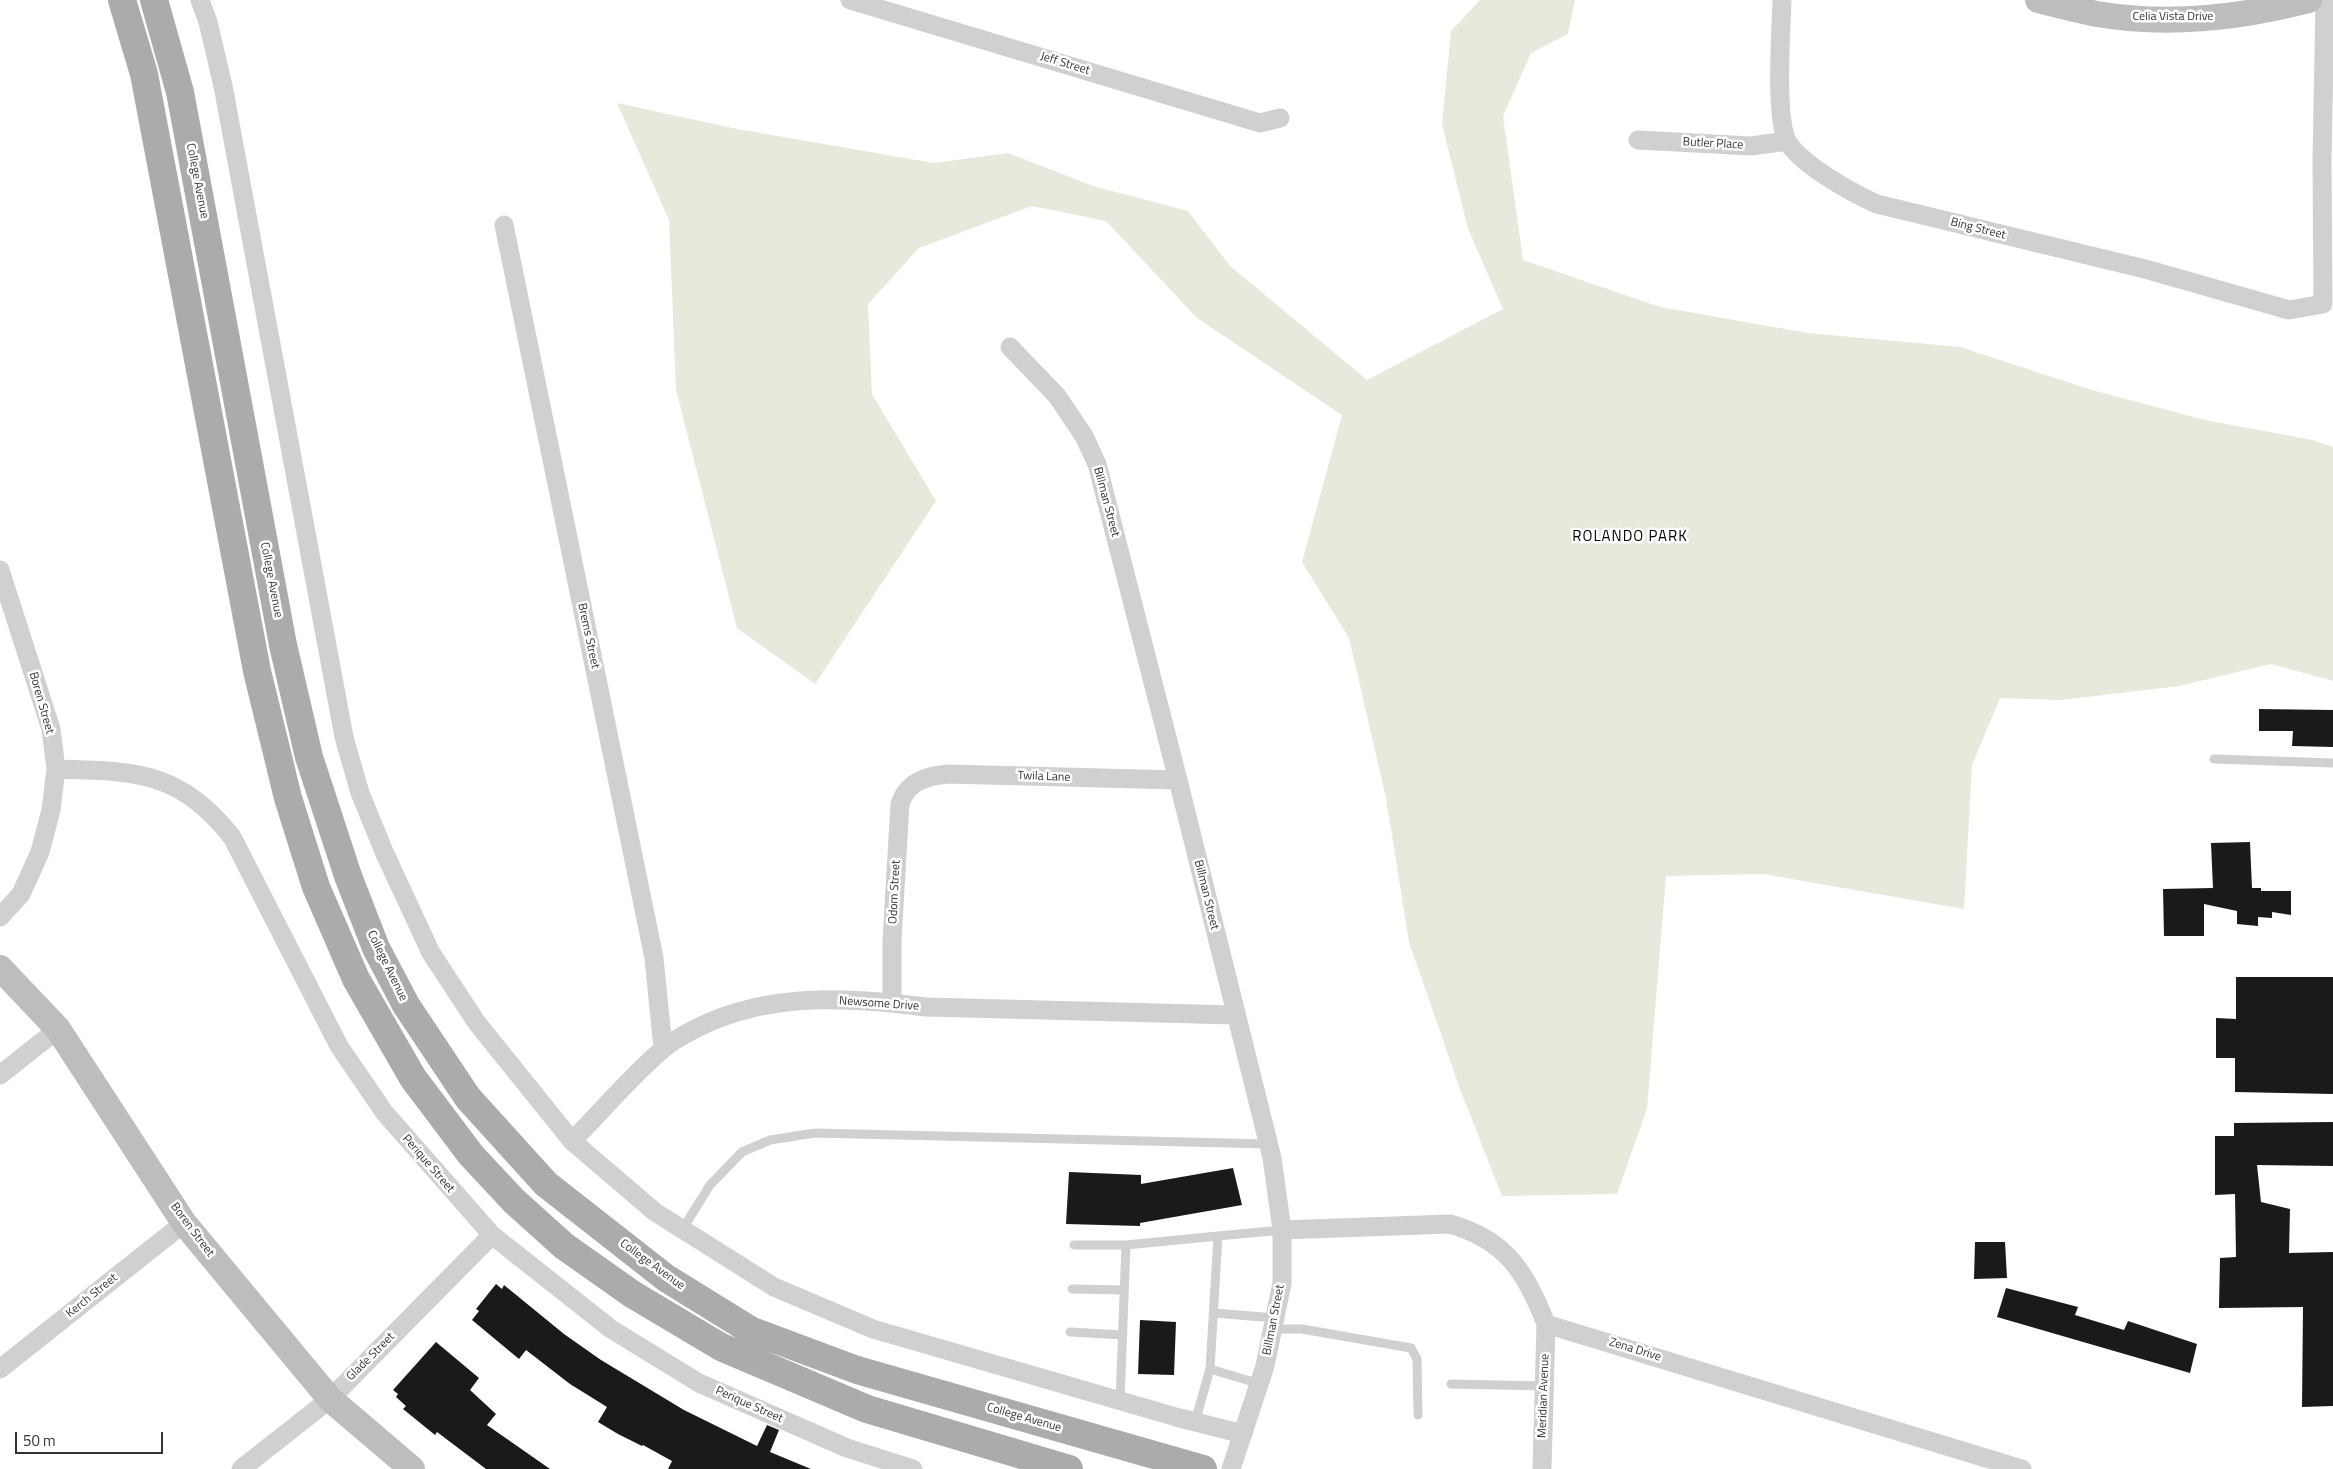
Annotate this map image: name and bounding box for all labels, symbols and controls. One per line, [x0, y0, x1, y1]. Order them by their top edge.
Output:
street label: Celia Vista Drive [2133, 10, 2213, 24]
street label: Jeff Street [1039, 50, 1091, 78]
street label: Butler Place [1682, 135, 1744, 153]
street label: College Avenue [183, 142, 211, 220]
street label: Bing Street [1949, 215, 2007, 243]
street label: Billman Street [1090, 466, 1122, 538]
district label: ROLANDO PARK [1571, 528, 1689, 546]
street label: College Avenue [257, 541, 285, 619]
street label: Brems Street [574, 602, 602, 670]
street label: Boren Street [25, 670, 57, 736]
street label: Twila Lane [1017, 769, 1071, 785]
street label: Billman Street [1190, 859, 1222, 931]
street label: Odom Street [886, 860, 904, 924]
street label: College Avenue [364, 928, 410, 1004]
street label: Newsome Drive [839, 994, 919, 1014]
street label: Perique Street [399, 1132, 457, 1196]
street label: Boren Street [167, 1200, 217, 1260]
street label: College Avenue [617, 1237, 687, 1293]
street label: Kerch Street [63, 1271, 121, 1321]
street label: Billman Street [1260, 1283, 1288, 1357]
street label: Glade Street [344, 1330, 398, 1384]
street label: Zena Drive [1607, 1335, 1663, 1365]
street label: Meridian Avenue [1535, 1354, 1553, 1438]
street label: Perique Street [713, 1384, 785, 1426]
street label: College Avenue [985, 1401, 1063, 1435]
scale bar [18, 1422, 165, 1454]
text: 50 m [23, 1429, 56, 1452]

